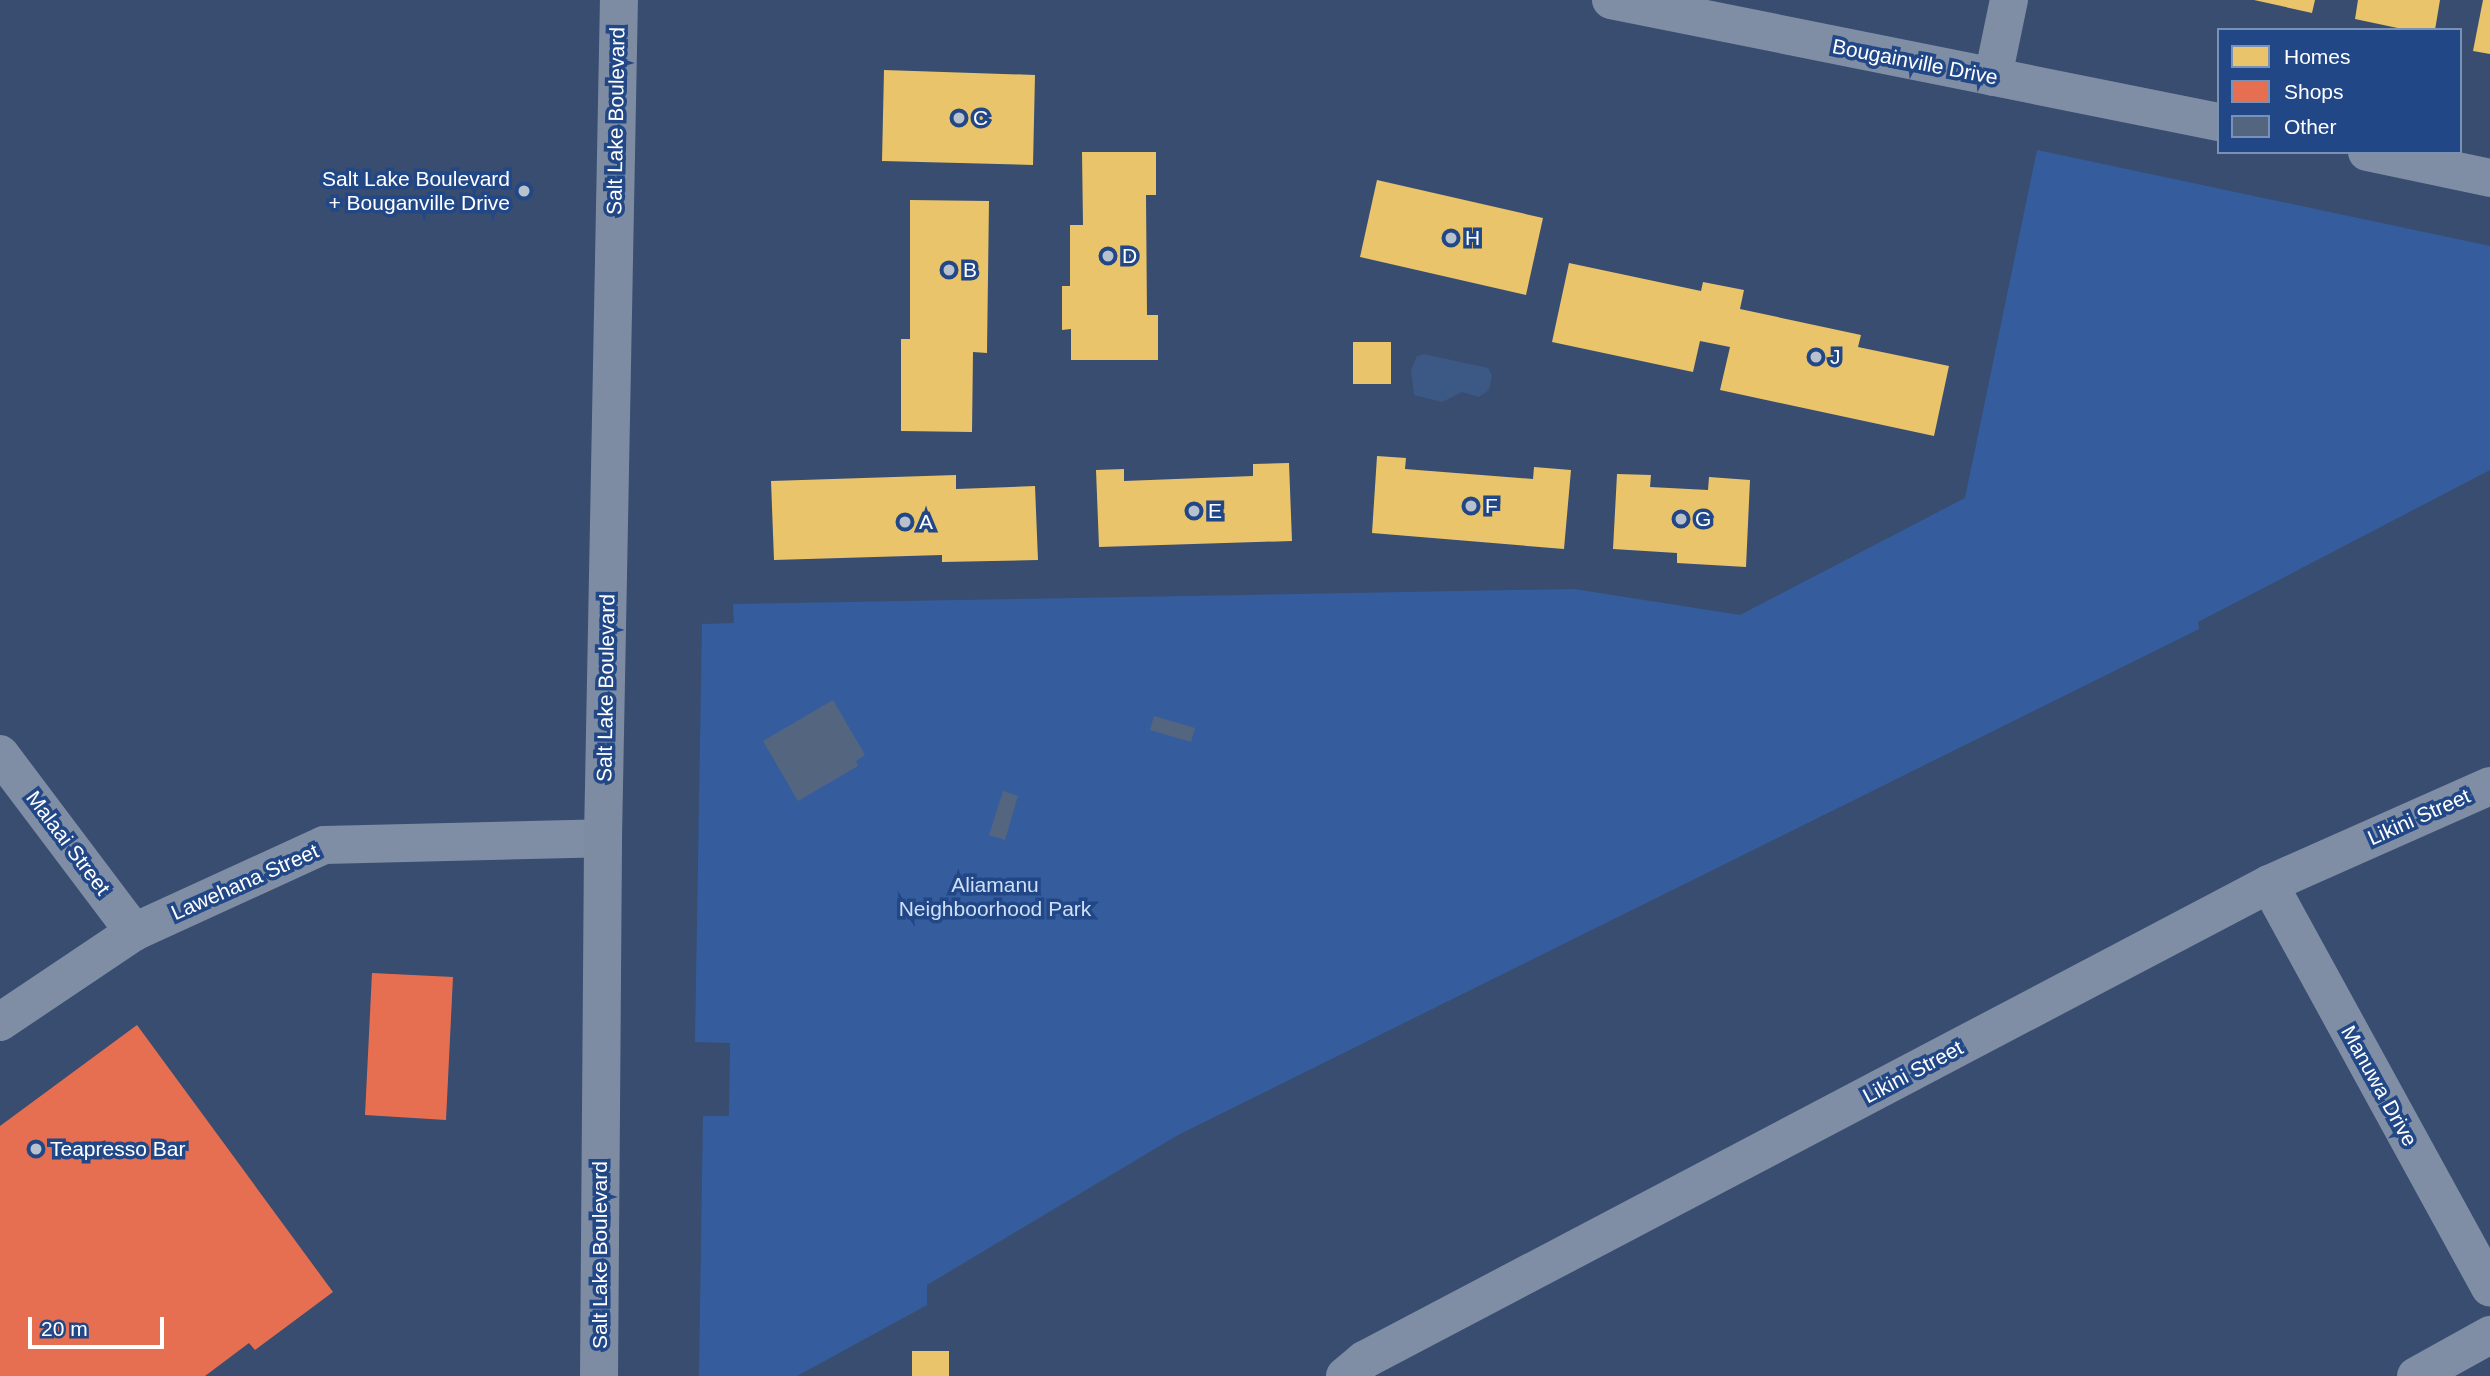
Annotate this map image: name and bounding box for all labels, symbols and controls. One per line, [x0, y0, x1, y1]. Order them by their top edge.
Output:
street label: Salt Lake Boulevard [602, 27, 630, 215]
legend [2217, 28, 2462, 154]
street label: Bougainville Drive [1830, 34, 2000, 90]
text: Homes [2284, 45, 2351, 68]
text: Shops [2284, 80, 2344, 103]
place label: C [973, 105, 988, 131]
marker: C [951, 110, 967, 126]
text: Other [2284, 115, 2337, 138]
place label: Salt Lake Boulevard + Bouganville Drive [322, 166, 510, 216]
marker: Salt Lake Boulevard + Bouganville Drive [516, 183, 532, 199]
place label: H [1465, 225, 1480, 251]
marker: H [1443, 230, 1459, 246]
place label: D [1122, 243, 1137, 269]
marker: D [1100, 248, 1116, 264]
place label: B [963, 257, 977, 283]
marker: B [941, 262, 957, 278]
place label: J [1830, 344, 1840, 370]
marker: J [1808, 349, 1824, 365]
place label: F [1485, 493, 1498, 519]
place label: E [1208, 498, 1222, 524]
marker: F [1463, 498, 1479, 514]
marker: E [1186, 503, 1202, 519]
place label: G [1695, 506, 1711, 532]
place label: A [919, 509, 933, 535]
marker: G [1673, 511, 1689, 527]
marker: A [897, 514, 913, 530]
street label: Salt Lake Boulevard [592, 594, 620, 782]
street label: Likini Street [2364, 783, 2474, 851]
street label: Malaai Street [21, 786, 115, 900]
street label: Lawehana Street [167, 838, 323, 926]
park label: Aliamanu Neighboorhood Park [899, 872, 1091, 922]
street label: Manuwa Drive [2335, 1021, 2423, 1151]
street label: Likini Street [1859, 1035, 1967, 1109]
place label: Teapresso Bar [50, 1136, 185, 1162]
marker: Teapresso Bar [28, 1141, 44, 1157]
street label: Salt Lake Boulevard [587, 1161, 613, 1349]
scale bar [32, 1302, 168, 1346]
text: 20 m [41, 1317, 88, 1340]

